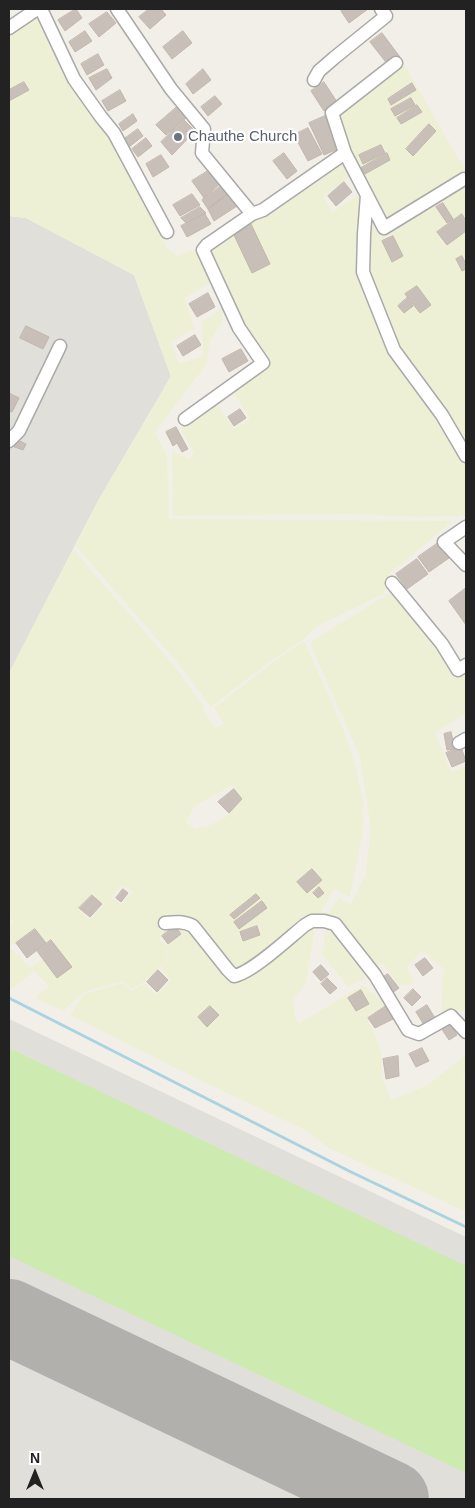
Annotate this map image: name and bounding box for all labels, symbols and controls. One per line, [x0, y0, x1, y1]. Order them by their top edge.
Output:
place label: Chauthe Church [188, 128, 297, 146]
marker: Chauthe Church [172, 131, 184, 143]
north arrow [10, 1448, 60, 1498]
text: N [30, 1450, 40, 1466]

